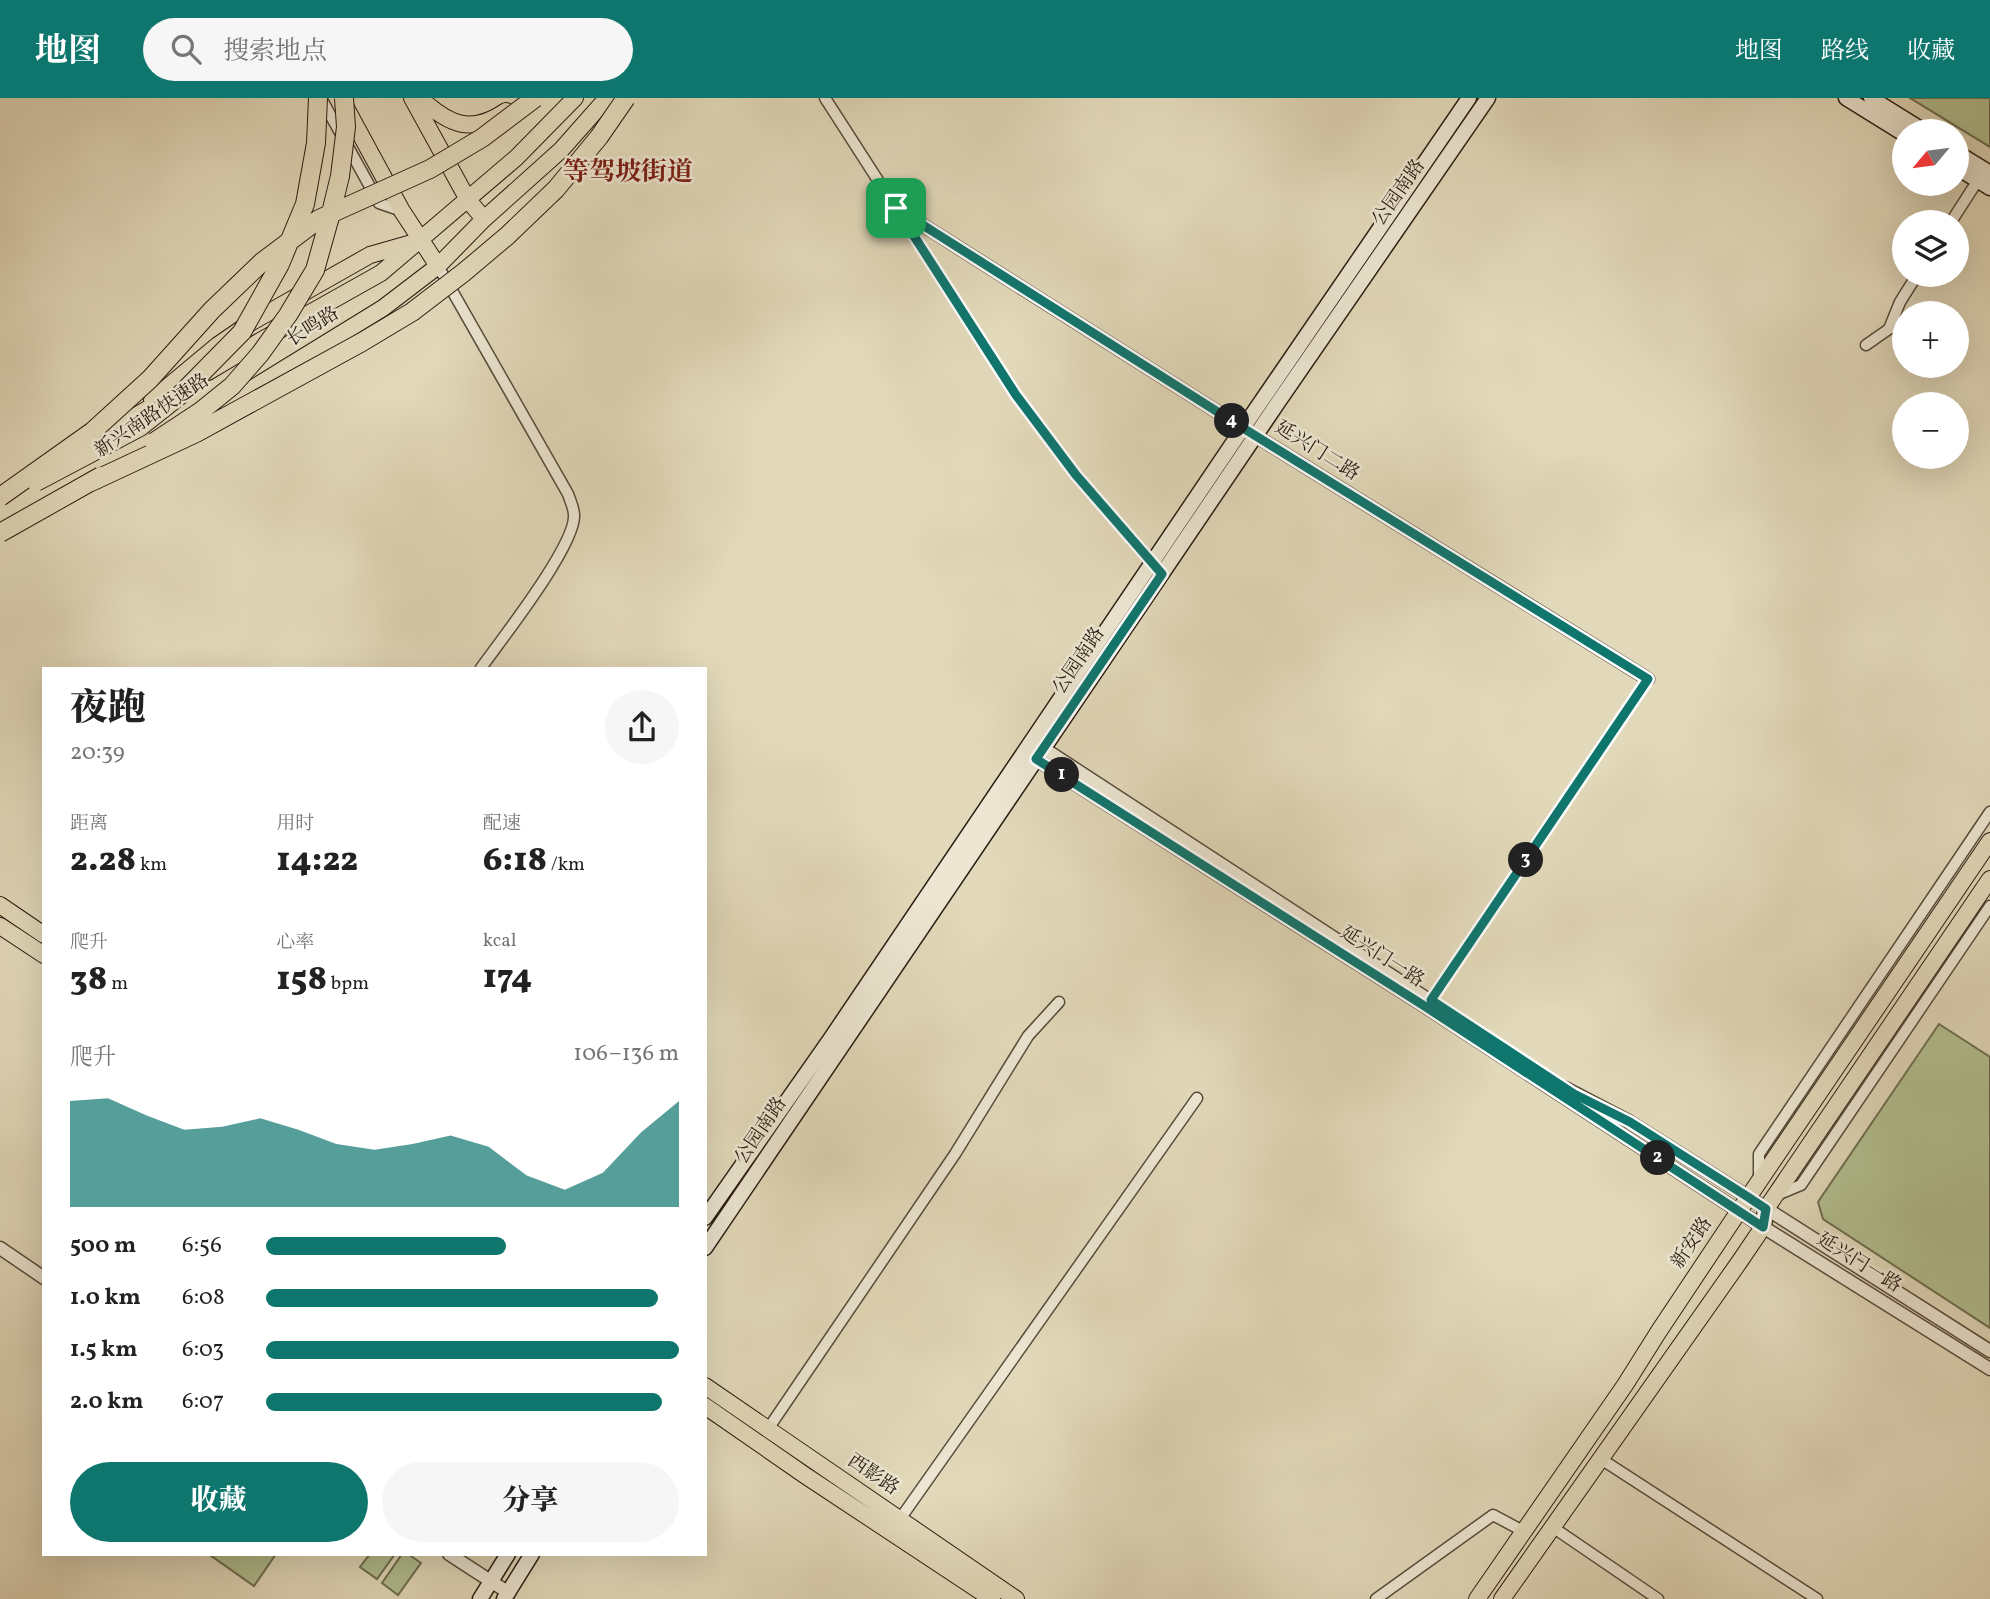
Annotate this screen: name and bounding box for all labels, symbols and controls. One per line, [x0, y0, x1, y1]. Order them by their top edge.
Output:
search box [143, 18, 633, 81]
text: 地图 [35, 30, 101, 76]
icon: search [167, 30, 205, 68]
text: 搜索地点 [223, 34, 327, 70]
text: 地图 [1735, 35, 1783, 69]
text: 路线 [1821, 35, 1869, 69]
text: 收藏 [1907, 35, 1955, 69]
north arrow [1892, 119, 1969, 196]
map controls [1892, 119, 1969, 469]
street label: 公园南路 [1367, 154, 1431, 232]
district label: 等驾坡街道 [563, 155, 693, 191]
pin [866, 178, 926, 238]
icon: arrive [877, 189, 915, 227]
button: layers [1892, 210, 1969, 287]
street label: 长鸣路 [282, 301, 344, 353]
button: + [1892, 301, 1969, 378]
street label: 新兴南路快速路 [90, 368, 214, 464]
button: − [1892, 392, 1969, 469]
pin: 4 [1214, 404, 1250, 438]
text: 4 [1226, 407, 1237, 433]
street label: 延兴门二路 [1270, 415, 1364, 487]
street label: 公园南路 [1047, 622, 1111, 700]
text: 夜跑 [70, 684, 146, 737]
button: share [605, 690, 679, 764]
text: 20:39 [70, 737, 125, 769]
pin: 1 [1044, 758, 1080, 792]
text: 1 [1058, 761, 1065, 787]
text: 距离 [70, 811, 108, 837]
text: 用时 [276, 811, 314, 837]
text: 配速 [483, 811, 521, 837]
text: 2.28 [70, 837, 136, 885]
text: 14:22 [276, 837, 358, 885]
text: 6:18 [483, 837, 547, 885]
pin: 3 [1508, 842, 1544, 878]
text: 3 [1521, 846, 1530, 872]
text: km [136, 852, 167, 878]
text: /km [547, 852, 585, 878]
street label: 延兴门一路 [1335, 920, 1429, 994]
text: kcal [483, 928, 516, 954]
text: 爬升 [70, 930, 108, 956]
text: 心率 [276, 930, 314, 956]
text: 174 [483, 954, 532, 1002]
text: 38 [70, 956, 107, 1004]
text: 158 [276, 956, 327, 1004]
text: m [107, 971, 128, 997]
text: bpm [327, 971, 369, 997]
text: 106–136 m [573, 1038, 679, 1070]
text: 爬升 [70, 1042, 116, 1074]
street label: 公园南路 [729, 1092, 793, 1170]
pin: 2 [1640, 1140, 1676, 1176]
text: 2 [1653, 1144, 1662, 1170]
street label: 新安路 [1665, 1212, 1719, 1274]
street label: 延兴门一路 [1812, 1227, 1906, 1299]
text: 500 m [70, 1230, 136, 1262]
text: 6:56 [182, 1230, 222, 1262]
text: 1.0 km [70, 1282, 141, 1314]
text: 6:08 [182, 1282, 225, 1314]
text: 1.5 km [70, 1334, 137, 1366]
text: 6:03 [182, 1334, 224, 1366]
text: 2.0 km [70, 1386, 143, 1418]
text: 6:07 [182, 1386, 224, 1418]
street label: 西影路 [842, 1448, 904, 1502]
button: 收藏 [70, 1462, 368, 1542]
button: 分享 [382, 1462, 679, 1542]

